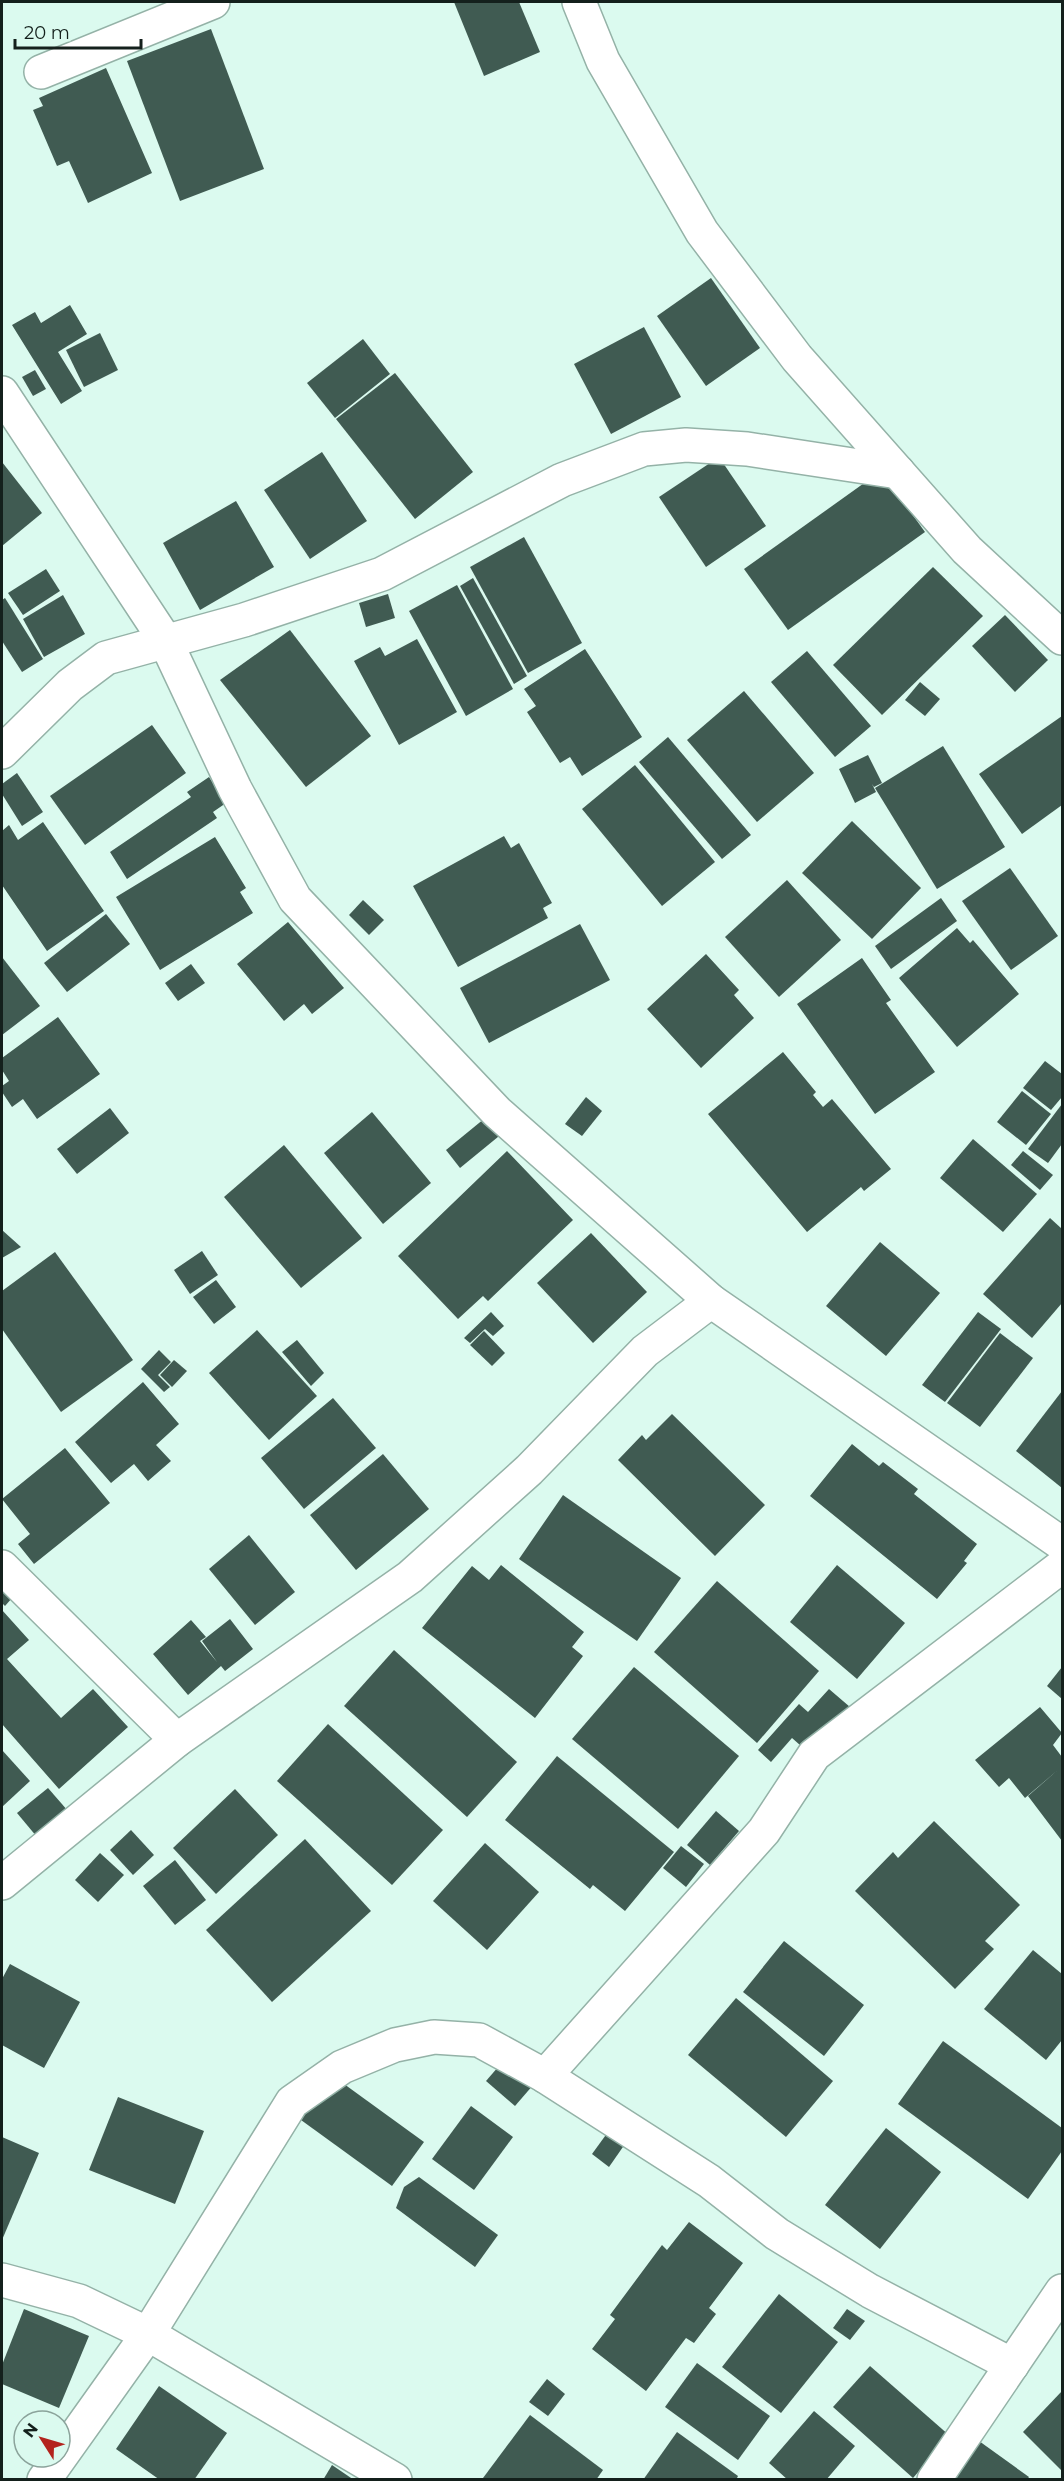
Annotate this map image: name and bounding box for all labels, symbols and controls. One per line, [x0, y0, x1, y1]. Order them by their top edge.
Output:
scale bar [15, 12, 141, 50]
text: 20 m [24, 22, 70, 44]
north arrow [12, 2409, 72, 2469]
text: N [19, 2419, 42, 2441]

